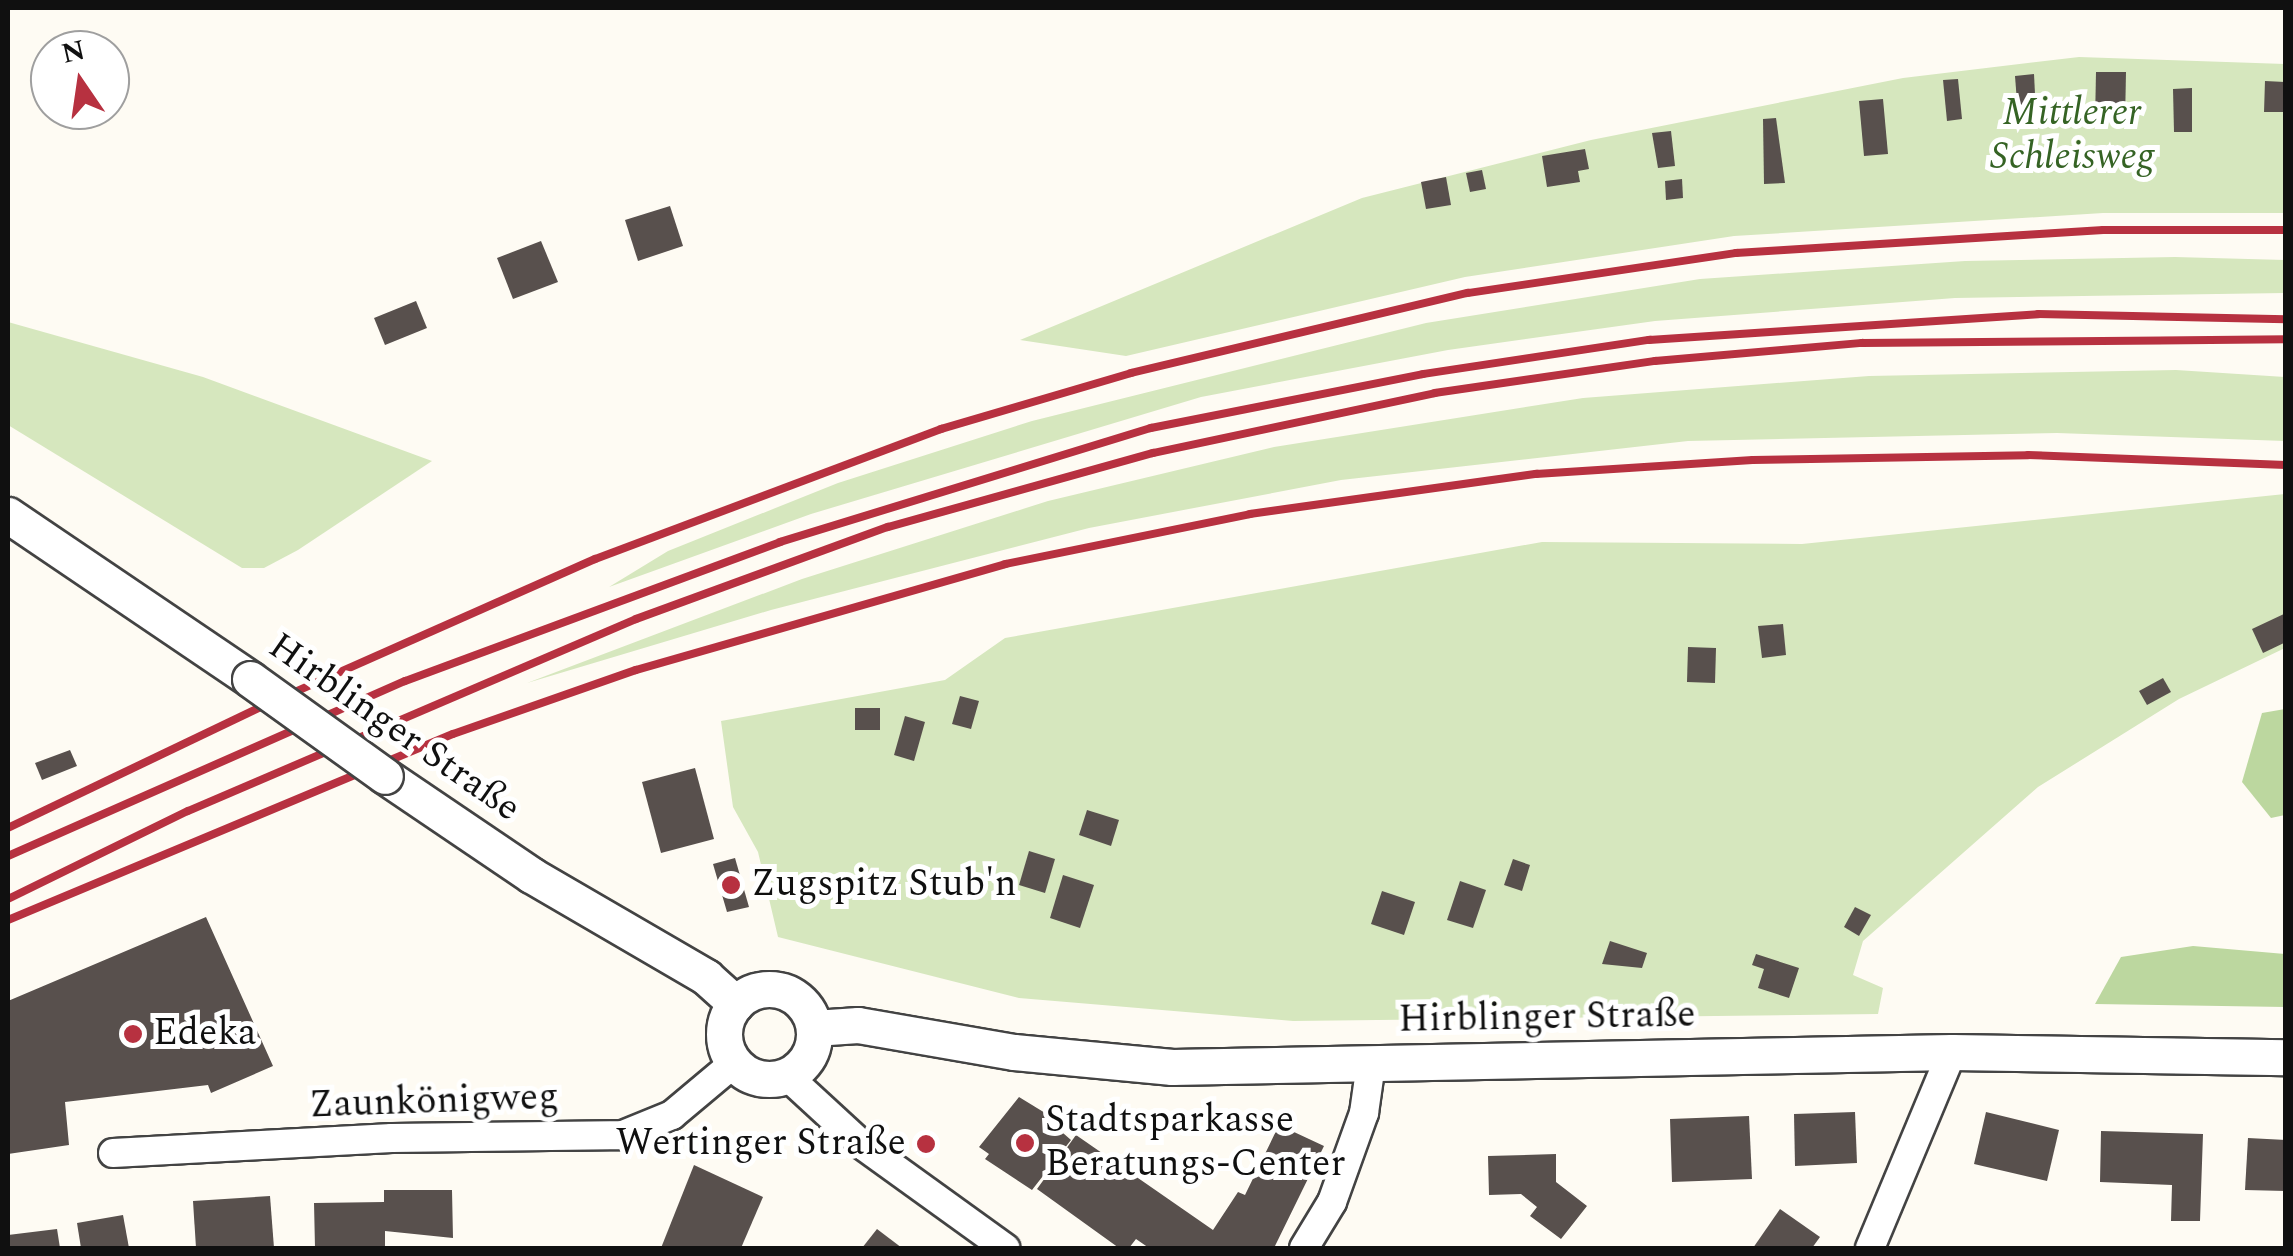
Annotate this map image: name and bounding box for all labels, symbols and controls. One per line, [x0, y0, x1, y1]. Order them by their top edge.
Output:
text: N [58, 29, 90, 76]
north arrow [30, 30, 130, 130]
park label: Mittlerer Schleisweg [1990, 91, 2154, 180]
street label: Hirblinger Straße [259, 624, 529, 832]
place label: Zugspitz Stub'n [751, 862, 1017, 908]
marker: Zugspitz Stub'n [720, 874, 742, 896]
street label: Hirblinger Straße [1398, 993, 1696, 1043]
place label: Edeka [153, 1011, 257, 1057]
marker: Edeka [122, 1023, 144, 1045]
street label: Zaunkönigweg [308, 1075, 560, 1129]
place label: Stadtsparkasse Beratungs-Center [1045, 1098, 1346, 1188]
place label: Wertinger Straße [616, 1121, 906, 1167]
marker: Stadtsparkasse Beratungs-Center [1014, 1132, 1036, 1154]
marker: Wertinger Straße [915, 1133, 937, 1155]

